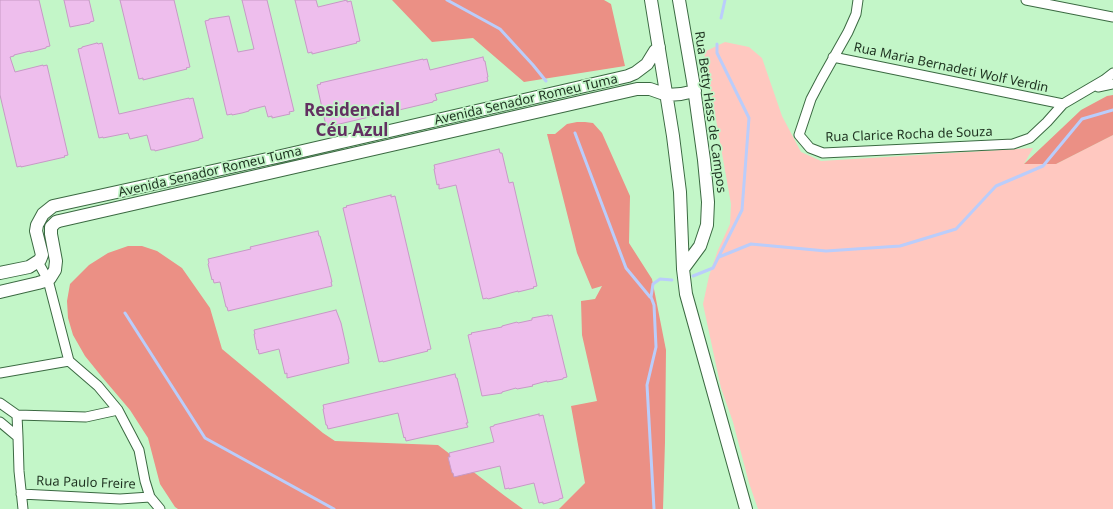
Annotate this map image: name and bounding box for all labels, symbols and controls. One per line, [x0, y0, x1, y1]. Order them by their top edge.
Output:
street label: Rua Betty Hass de Campos [691, 30, 729, 194]
street label: Rua Maria Bernadeti Wolf Verdin [852, 40, 1050, 96]
street label: Avenida Senador Romeu Tuma [433, 71, 619, 129]
district label: Residencial Céu Azul [304, 101, 400, 141]
street label: Rua Clarice Rocha de Souza [825, 124, 993, 146]
street label: Avenida Senador Romeu Tuma [117, 143, 303, 201]
street label: Rua Paulo Freire [36, 473, 136, 493]

